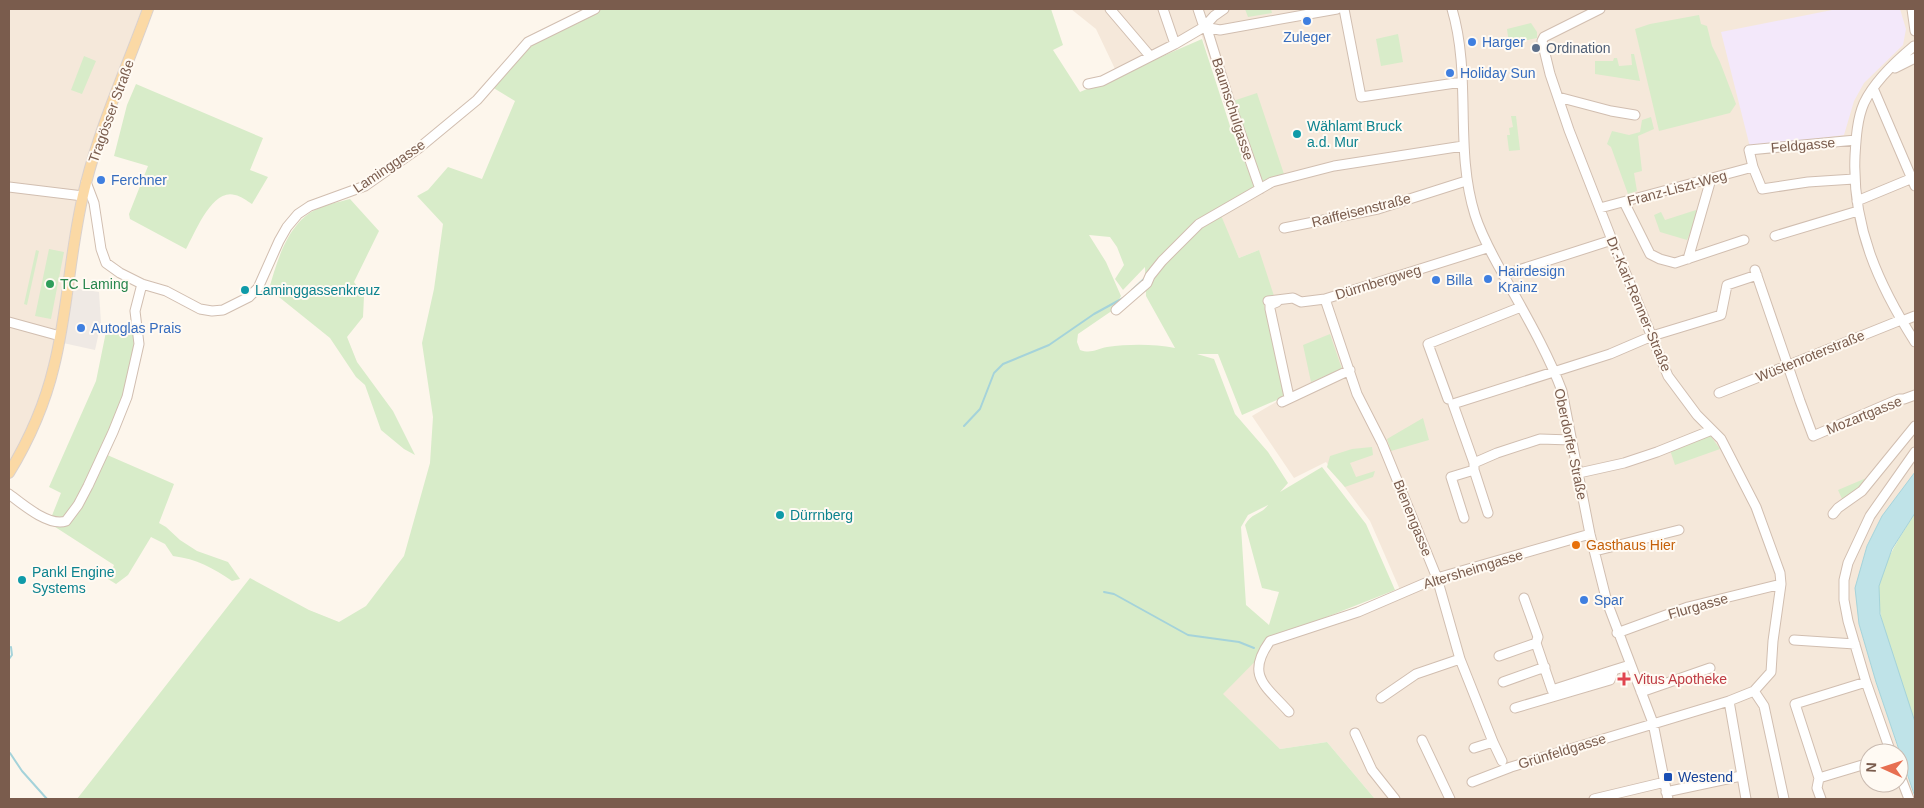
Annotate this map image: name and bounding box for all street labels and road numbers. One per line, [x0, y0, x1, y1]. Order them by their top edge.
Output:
street label: Baumschulgasse [1209, 56, 1257, 162]
street label: Tragösser Straße [85, 57, 137, 165]
street label: Feldgasse [1770, 134, 1836, 156]
street label: Laminggasse [350, 136, 428, 196]
street label: Franz-Liszt-Weg [1625, 167, 1729, 209]
street label: Raiffeisenstraße [1310, 190, 1412, 230]
street label: Dr.-Karl-Renner-Straße [1603, 234, 1675, 374]
street label: Dürrnbergweg [1333, 261, 1423, 303]
street label: Wüstenroterstraße [1753, 327, 1867, 385]
street label: Oberdorfer Straße [1551, 387, 1591, 501]
street label: Mozartgasse [1824, 392, 1904, 437]
street label: Bienengasse [1390, 477, 1436, 559]
street label: Altersheimgasse [1421, 546, 1525, 592]
street label: Flurgasse [1666, 590, 1730, 622]
street label: Grünfeldgasse [1516, 730, 1608, 772]

